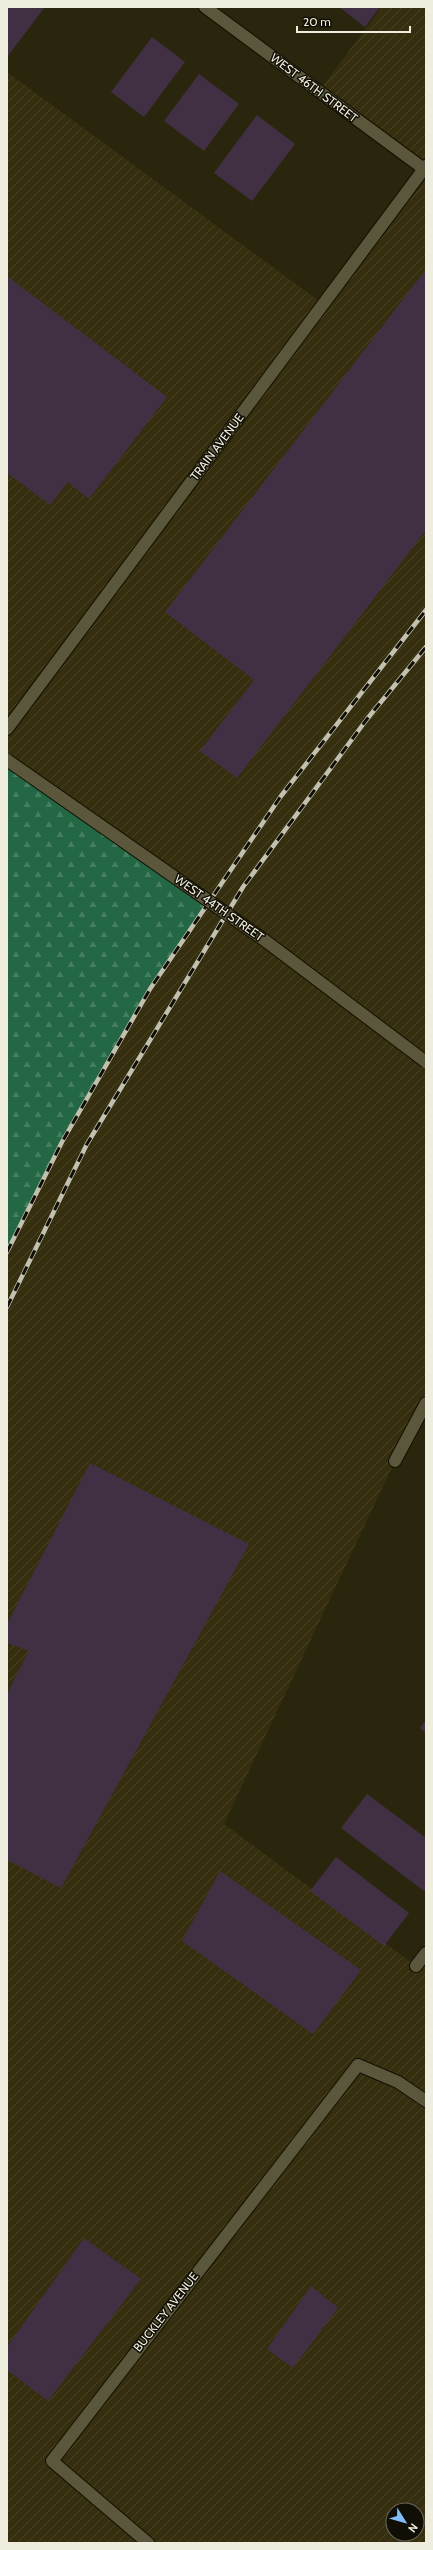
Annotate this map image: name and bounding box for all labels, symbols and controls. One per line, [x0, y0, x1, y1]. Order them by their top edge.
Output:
scale bar [297, 8, 410, 34]
text: 20 m [303, 14, 331, 29]
street label: WEST 46TH STREET [268, 50, 361, 126]
street label: TRAIN AVENUE [187, 410, 247, 483]
street label: WEST 44TH STREET [172, 871, 267, 944]
street label: BUCKLEY AVENUE [130, 2269, 202, 2354]
north arrow [385, 2502, 425, 2542]
text: N [405, 2521, 421, 2535]

